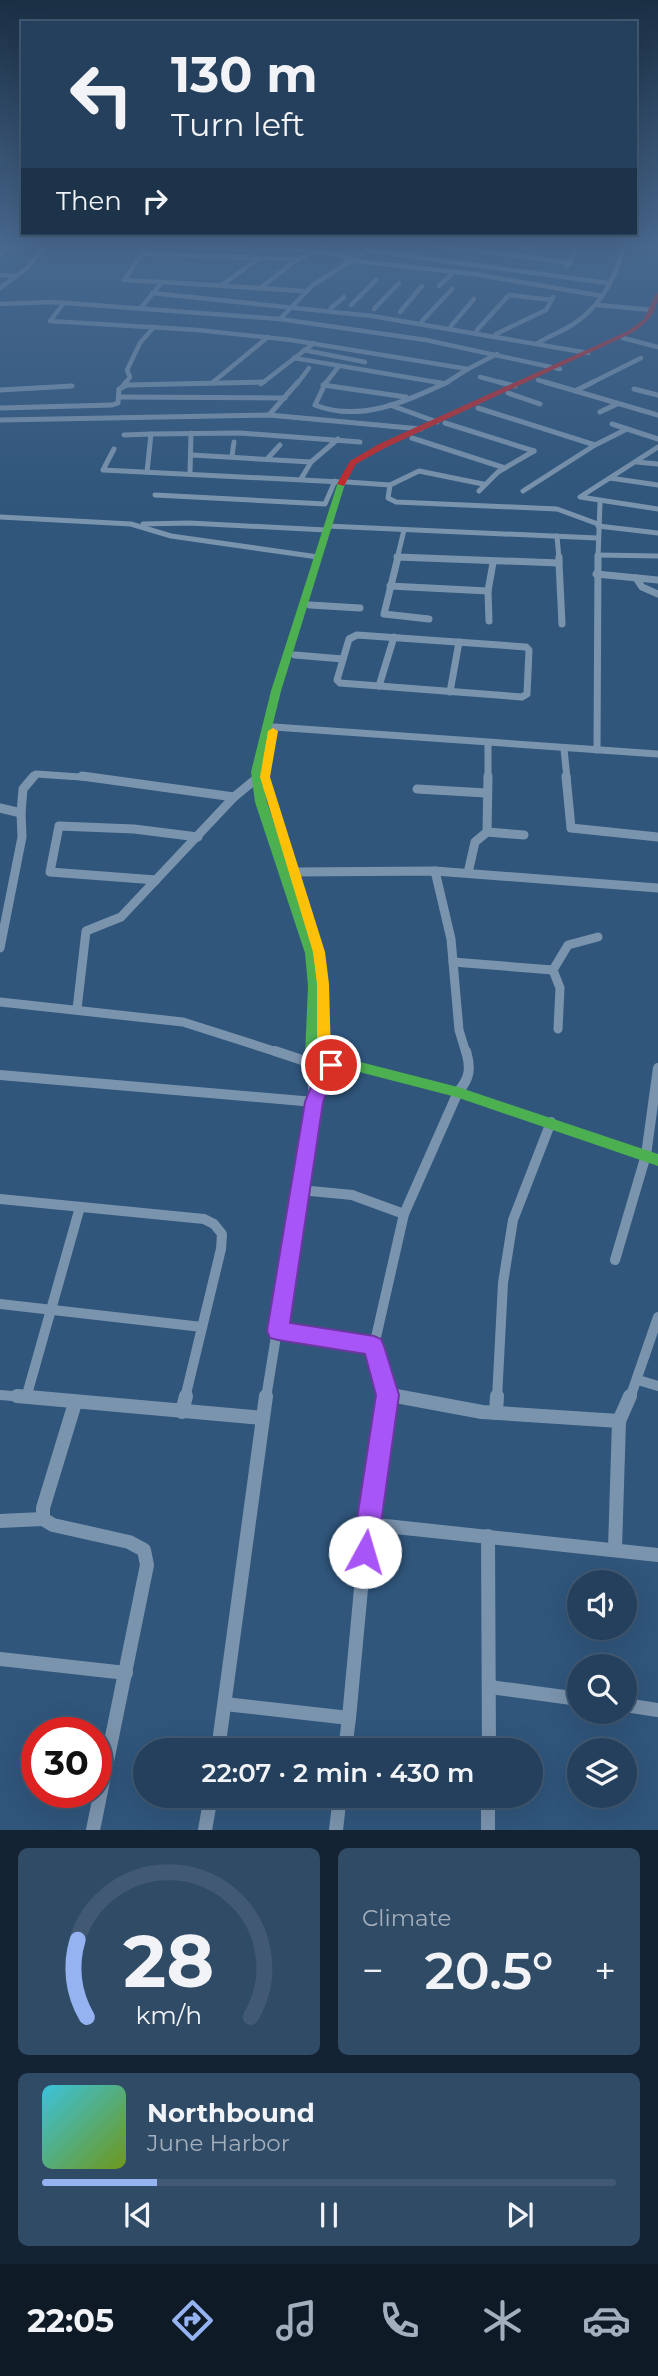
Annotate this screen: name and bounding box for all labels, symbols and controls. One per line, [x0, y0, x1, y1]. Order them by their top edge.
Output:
text: 130 m [171, 45, 318, 104]
icon: left [56, 49, 147, 140]
text: Turn left [171, 105, 305, 144]
icon: right [136, 182, 174, 220]
text: Then [56, 185, 122, 217]
pin [301, 1035, 361, 1095]
icon: arrive [312, 1046, 350, 1084]
position arrow [328, 1515, 402, 1589]
map controls [567, 1570, 637, 1808]
button: sound [567, 1570, 637, 1640]
button: search [567, 1654, 637, 1724]
speed limit sign: 30 [21, 1717, 112, 1808]
button: layers [567, 1738, 637, 1808]
text: 22:07 · 2 min · 430 m [202, 1757, 474, 1789]
text: Climate [362, 1904, 451, 1932]
text: 28 [124, 1918, 215, 2006]
text: 20.5° [425, 1939, 553, 2002]
text: − [362, 1947, 384, 1994]
text: + [594, 1947, 616, 1994]
text: km/h [136, 2000, 202, 2030]
text: Northbound [147, 2097, 315, 2129]
text: June Harbor [147, 2129, 290, 2157]
icon: previous [119, 2196, 157, 2234]
icon: pause [310, 2196, 348, 2234]
icon: next [501, 2196, 539, 2234]
icon: directions [168, 2296, 217, 2345]
icon: music [272, 2296, 321, 2345]
icon: phone [375, 2296, 424, 2345]
icon: climate [478, 2296, 527, 2345]
icon: car [582, 2296, 631, 2345]
text: 22:05 [27, 2301, 114, 2340]

